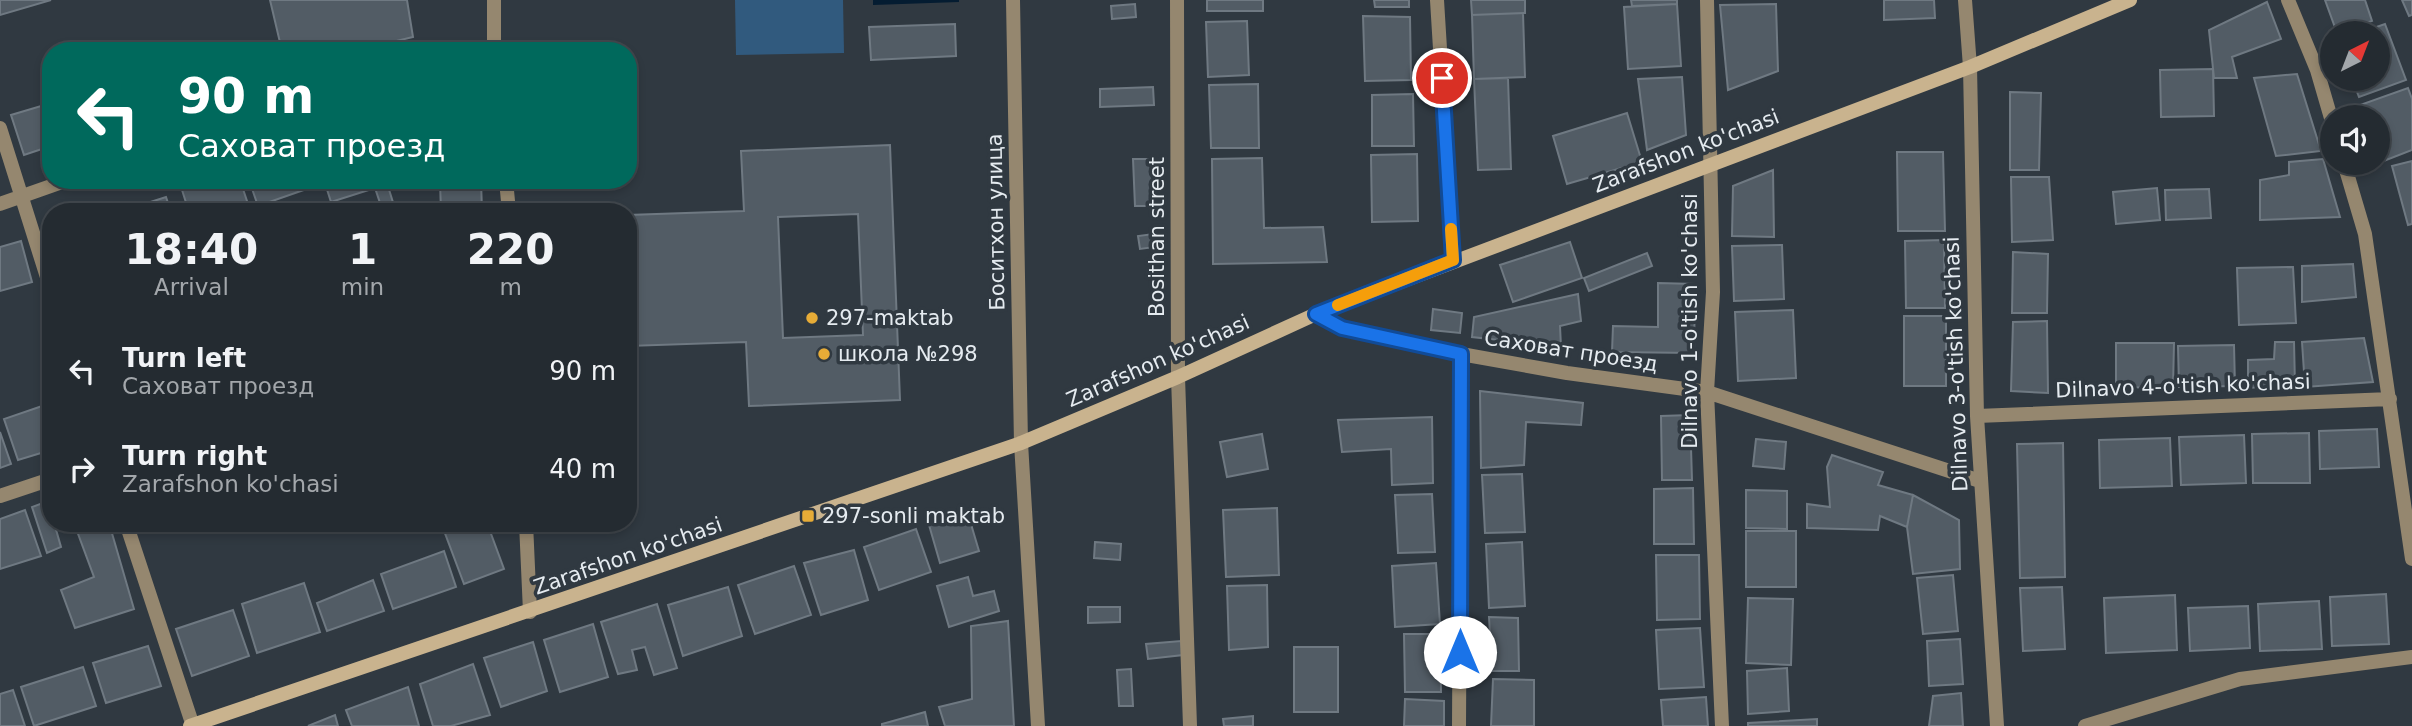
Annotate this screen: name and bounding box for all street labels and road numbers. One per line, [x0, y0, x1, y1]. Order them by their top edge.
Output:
street label: Zarafshon ko'chasi [1589, 104, 1783, 198]
street label: Боситхон улица [982, 133, 1010, 311]
street label: Bosithan street [1145, 157, 1169, 317]
street label: Dilnavo 1-o'tish ko'chasi [1678, 193, 1702, 449]
street label: Dilnavo 3-o'tish ko'chasi [1940, 236, 1972, 492]
street label: Zarafshon ko'chasi [1063, 310, 1253, 412]
street label: Саховат проезд [1482, 325, 1660, 377]
street label: Dilnavo 4-o'tish ko'chasi [2055, 370, 2311, 402]
street label: Zarafshon ko'chasi [531, 512, 725, 600]

